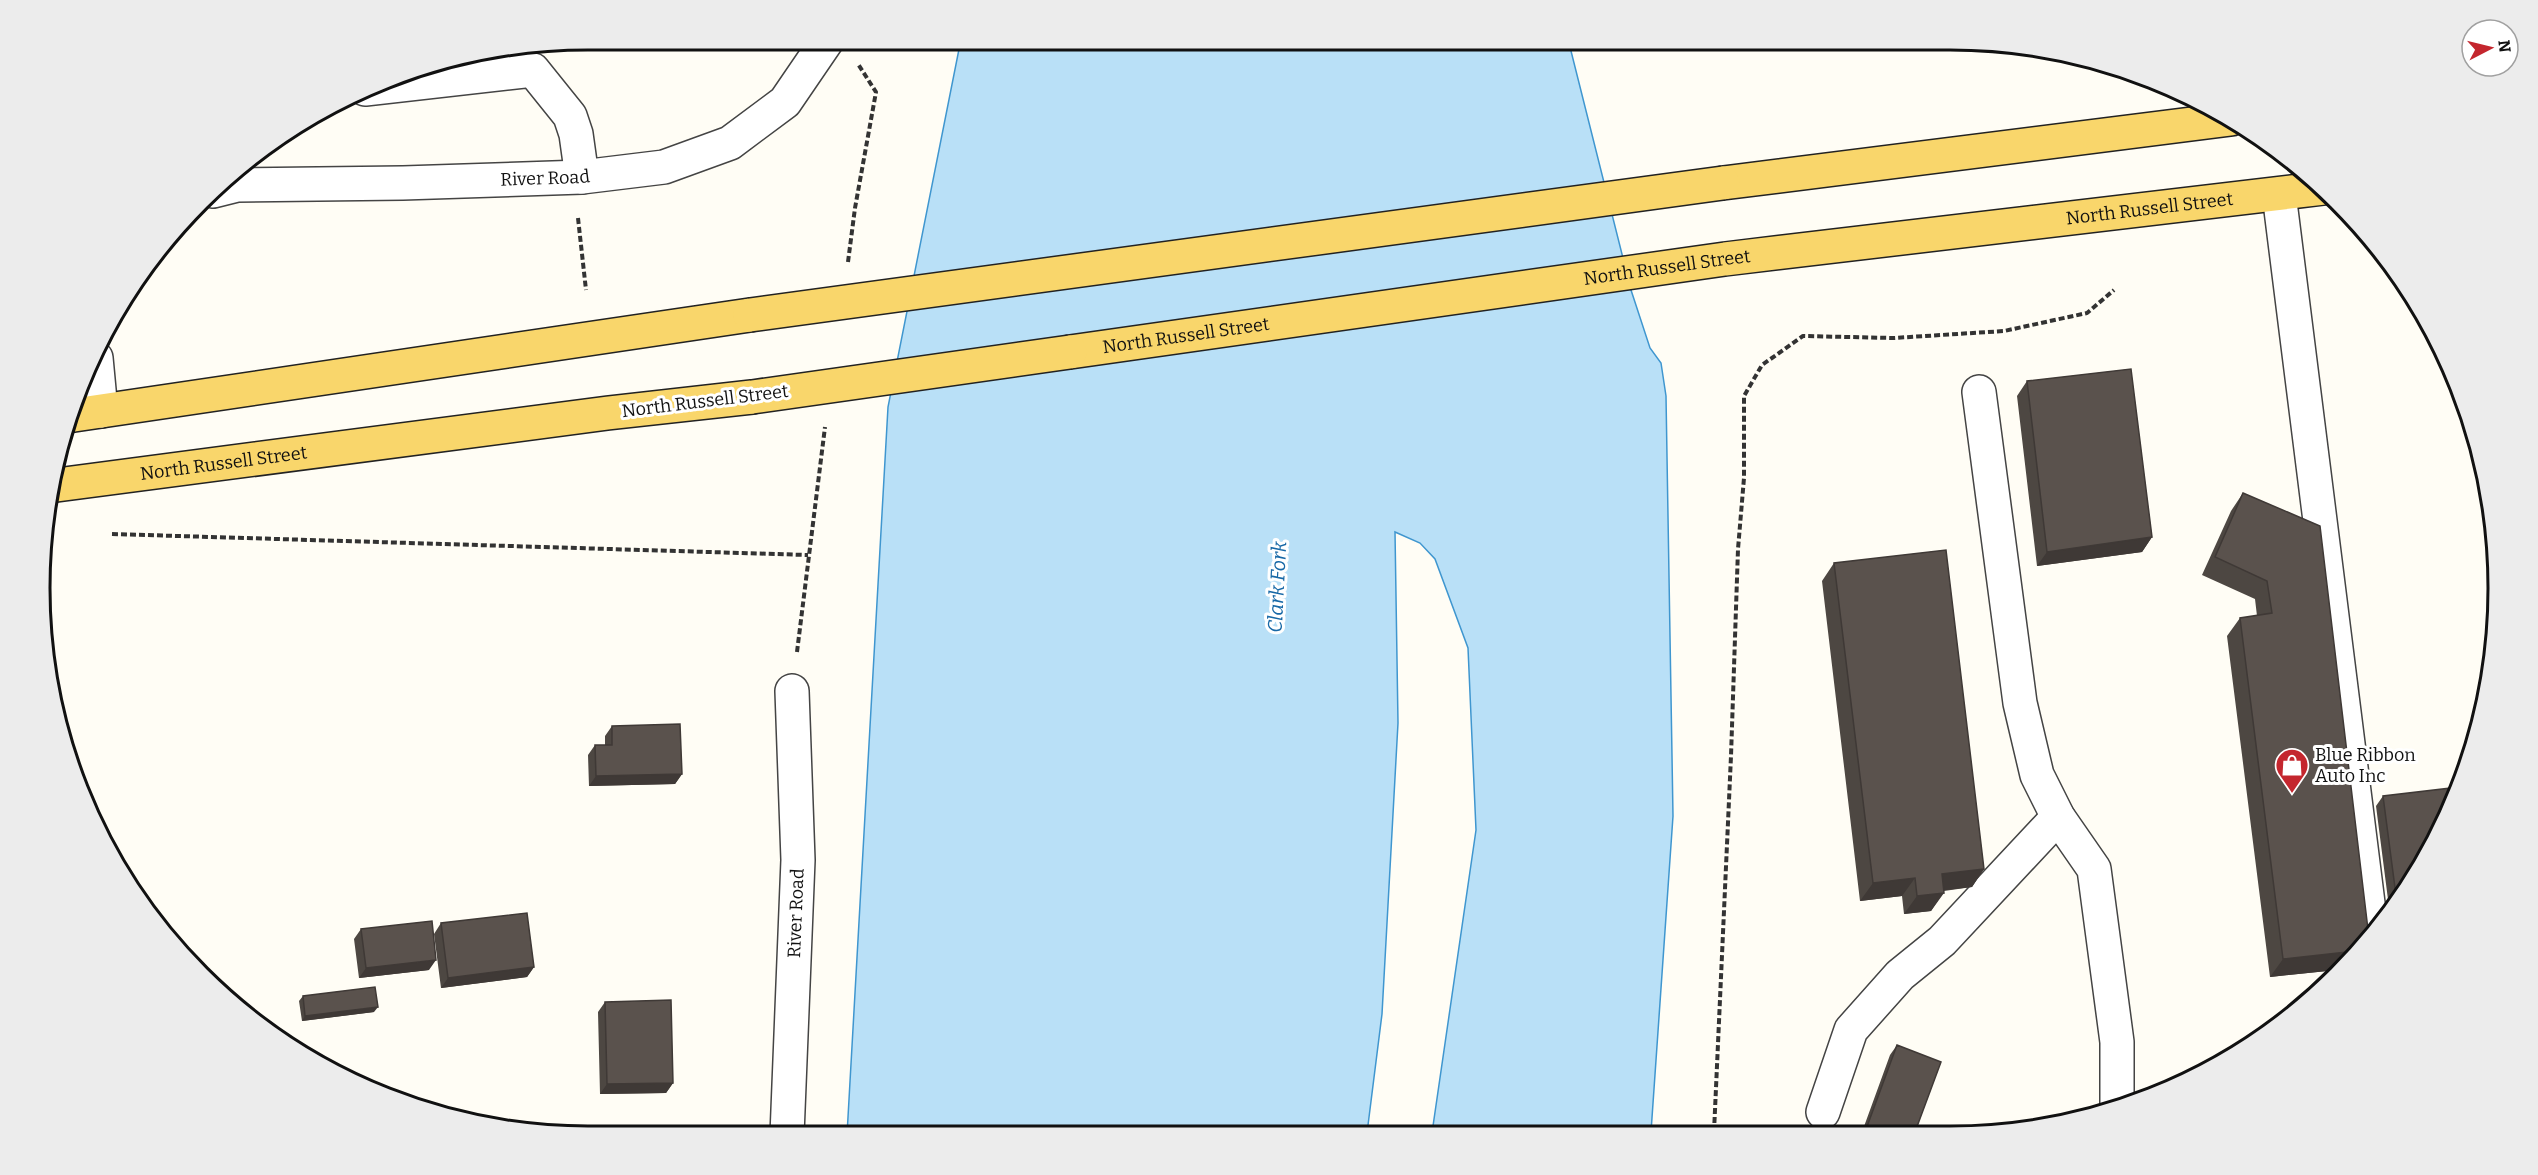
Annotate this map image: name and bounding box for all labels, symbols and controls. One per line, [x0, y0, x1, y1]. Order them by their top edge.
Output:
north arrow [2460, 18, 2520, 78]
text: N [2494, 39, 2515, 54]
street label: River Road [500, 165, 592, 191]
street label: North Russell Street [2065, 188, 2235, 230]
street label: North Russell Street [1582, 245, 1752, 290]
street label: North Russell Street [1101, 313, 1271, 358]
street label: North Russell Street [620, 380, 790, 422]
street label: North Russell Street [139, 441, 309, 485]
water label: Clark Fork [1263, 541, 1291, 633]
place label: Blue Ribbon Auto Inc [2315, 744, 2416, 787]
shop icon: Blue Ribbon Auto Inc [2274, 747, 2310, 794]
street label: River Road [783, 868, 809, 958]

